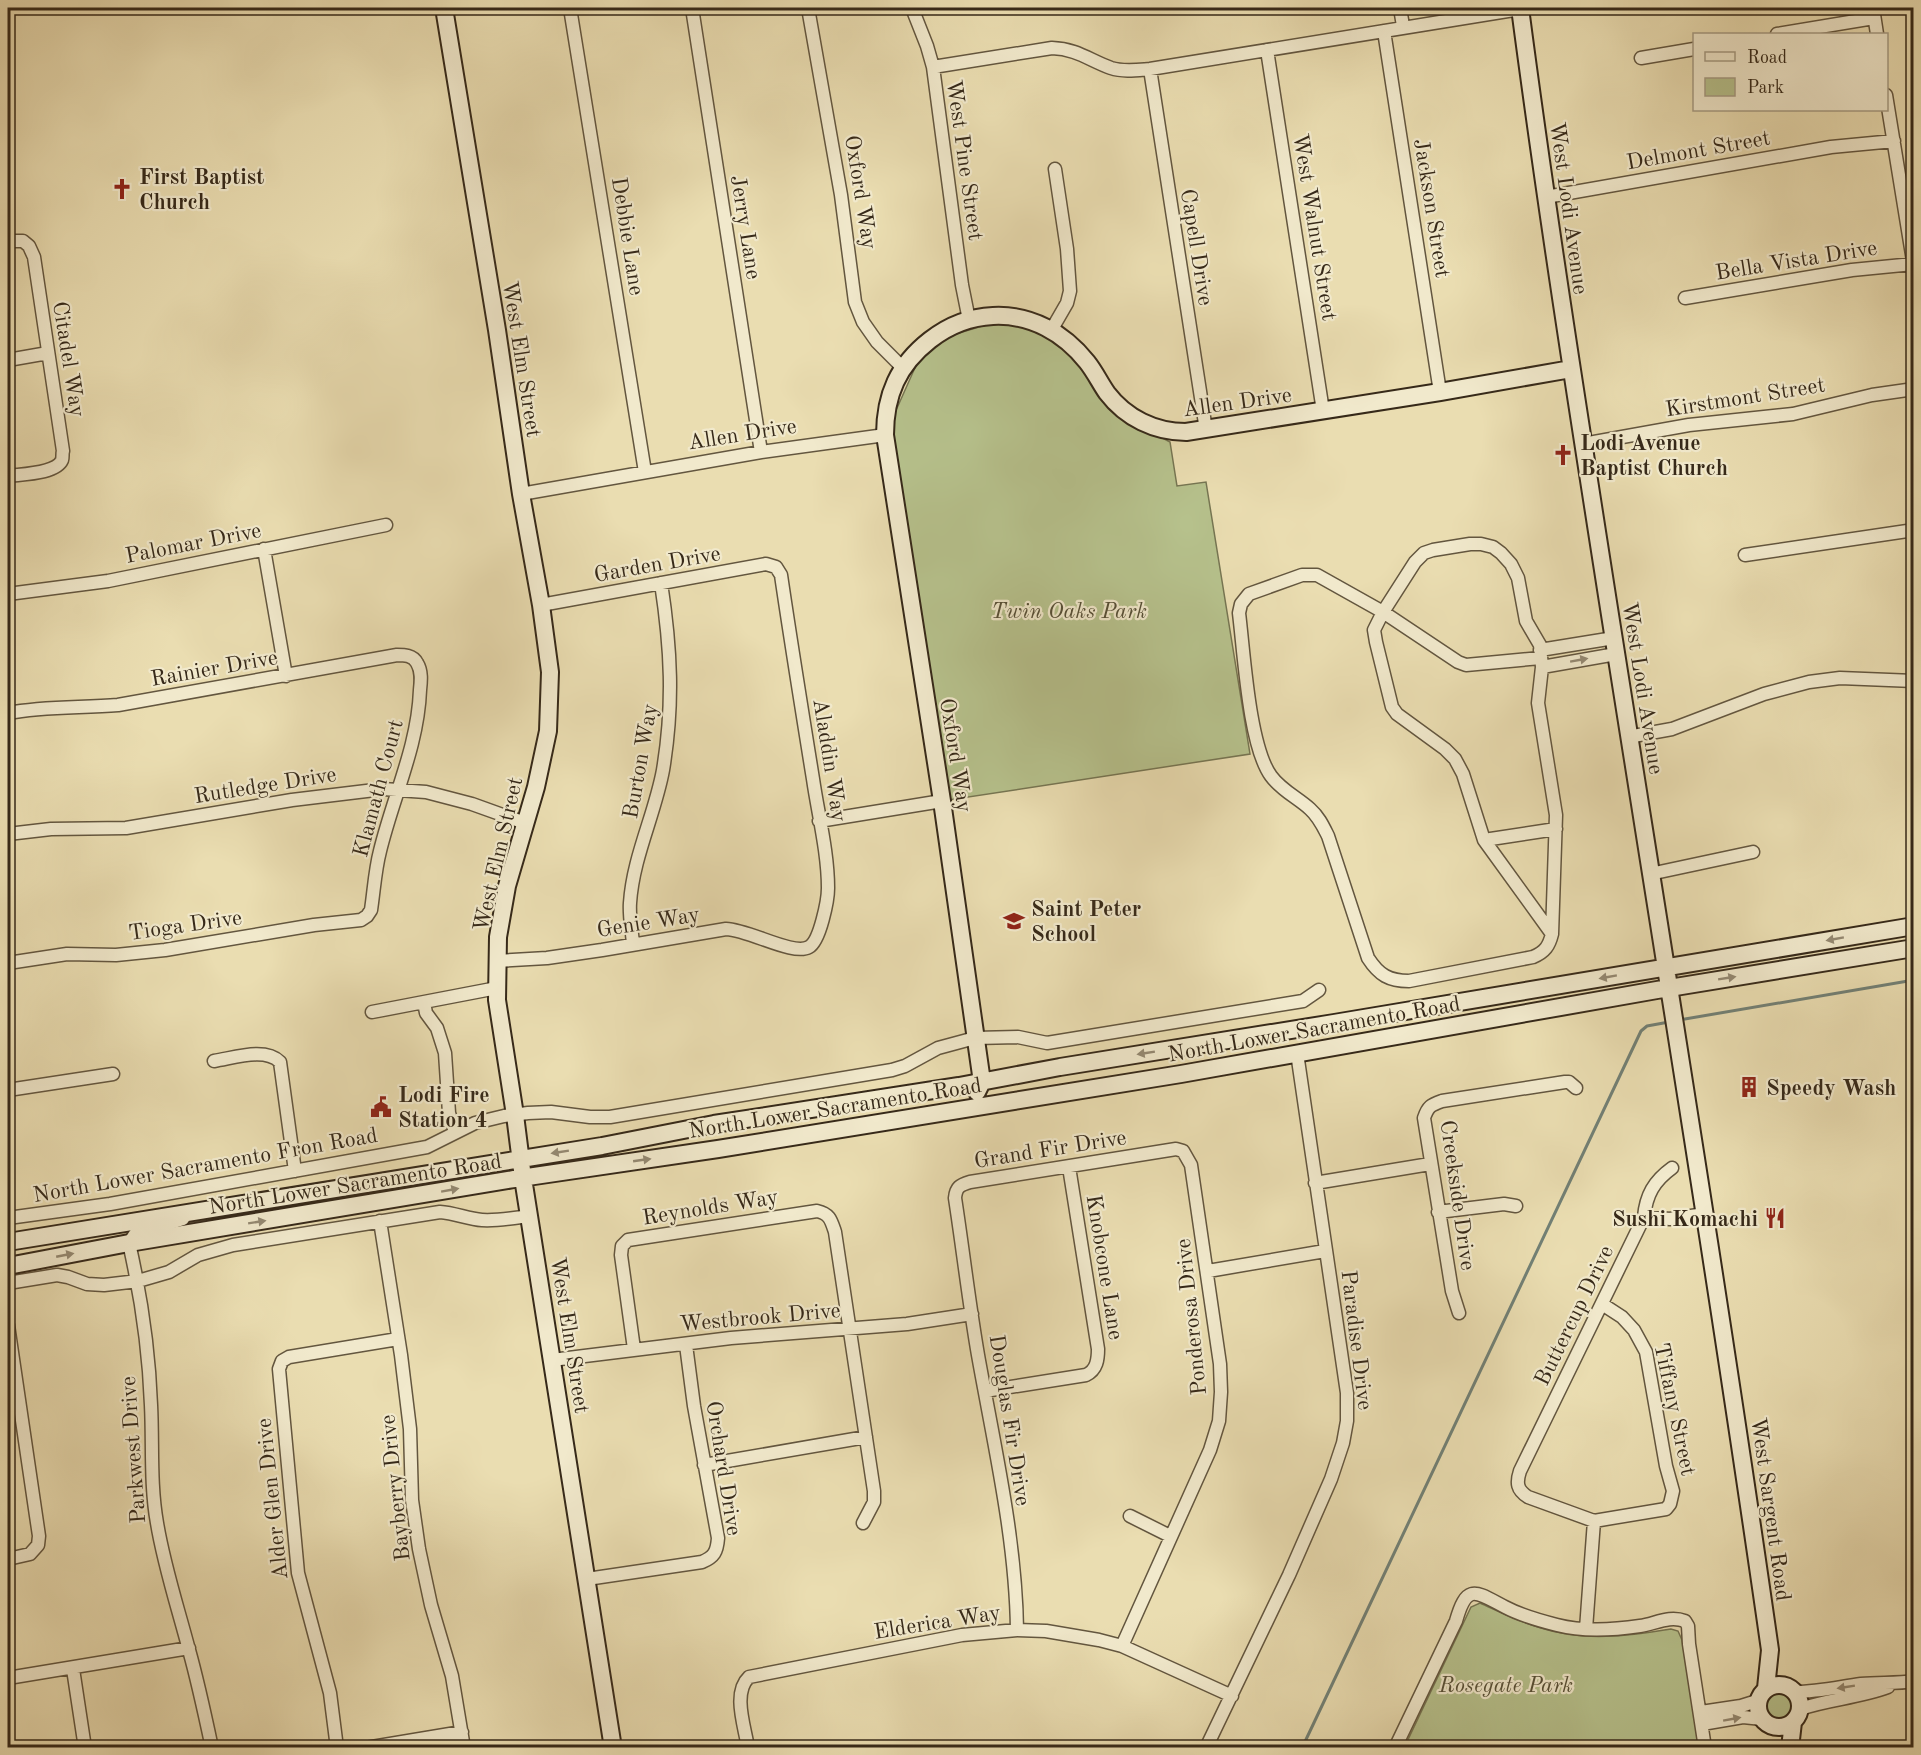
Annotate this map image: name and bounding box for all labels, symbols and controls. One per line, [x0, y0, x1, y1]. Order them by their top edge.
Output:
legend [1693, 33, 1888, 111]
text: Road [1747, 49, 1787, 67]
street label: West Pine Street [942, 78, 986, 242]
text: Park [1747, 79, 1784, 97]
street label: West Lodi Avenue [1545, 121, 1591, 296]
street label: Delmont Street [1625, 127, 1772, 174]
street label: West Walnut Street [1288, 132, 1340, 322]
street label: Oxford Way [840, 134, 880, 251]
street label: Jackson Street [1409, 137, 1453, 279]
place label: First Baptist Church [139, 167, 264, 214]
street label: Jerry Lane [726, 174, 764, 281]
street label: Debbie Lane [607, 176, 647, 297]
church icon: First Baptist Church [110, 177, 134, 201]
street label: Capell Drive [1176, 187, 1216, 307]
street label: Bella Vista Drive [1714, 237, 1879, 285]
street label: West Elm Street [498, 280, 544, 439]
street label: Citadel Way [48, 300, 88, 419]
street label: Kirstmont Street [1664, 374, 1827, 421]
street label: Allen Drive [1181, 384, 1293, 422]
street label: Allen Drive [686, 416, 798, 454]
place label: Lodi Avenue Baptist Church [1580, 433, 1728, 480]
church icon: Lodi Avenue Baptist Church [1551, 443, 1575, 467]
street label: Palomar Drive [124, 520, 263, 568]
street label: Garden Drive [592, 543, 722, 587]
park label: Twin Oaks Park [991, 601, 1147, 623]
street label: West Lodi Avenue [1618, 601, 1667, 776]
street label: Rainier Drive [149, 647, 280, 691]
one-way arrow [1570, 656, 1589, 665]
street label: Aladdin Way [808, 697, 850, 824]
street label: Oxford Way [935, 697, 975, 814]
street label: Burton Way [620, 702, 662, 821]
street label: Klamath Court [350, 717, 408, 860]
street label: Rutledge Drive [193, 764, 338, 808]
street label: West Elm Street [470, 775, 527, 934]
place label: Saint Peter School [1031, 899, 1141, 946]
street label: Genie Way [595, 904, 702, 942]
street label: Tioga Drive [127, 907, 243, 945]
school or university icon: Saint Peter School [1002, 909, 1026, 933]
one-way arrow [1825, 935, 1844, 944]
one-way arrow [1598, 973, 1617, 982]
one-way arrow [1717, 974, 1736, 983]
street label: North Lower Sacramento Road [1166, 993, 1462, 1067]
one-way arrow [1136, 1048, 1155, 1057]
street label: North Lower Sacramento Road [687, 1075, 983, 1143]
building icon: Speedy Wash [1737, 1075, 1761, 1099]
place label: Speedy Wash [1766, 1078, 1896, 1100]
place label: Lodi Fire Station 4 [398, 1085, 490, 1132]
public building icon: Lodi Fire Station 4 [369, 1095, 393, 1119]
street label: Creekside Drive [1436, 1119, 1478, 1272]
street label: North Lower Sacramento Fron Road [31, 1125, 379, 1207]
street label: Grand Fir Drive [972, 1127, 1128, 1173]
one-way arrow [551, 1148, 570, 1157]
street label: North Lower Sacramento Road [207, 1151, 503, 1219]
one-way arrow [633, 1155, 652, 1164]
one-way arrow [440, 1185, 459, 1194]
street label: Reynolds Way [641, 1186, 780, 1230]
street label: Knobcone Lane [1082, 1193, 1126, 1342]
restaurant icon: Sushi Komachi [1763, 1206, 1787, 1230]
place label: Sushi Komachi [1612, 1209, 1758, 1231]
one-way arrow [248, 1217, 267, 1226]
street label: Ponderosa Drive [1173, 1237, 1211, 1396]
street label: Buttercup Drive [1531, 1242, 1618, 1390]
one-way arrow [56, 1250, 75, 1259]
street label: West Elm Street [546, 1256, 592, 1415]
street label: Paradise Drive [1337, 1269, 1376, 1411]
street label: Westbrook Drive [679, 1300, 841, 1336]
street label: Douglas Fir Drive [985, 1333, 1033, 1507]
street label: Tiffany Street [1649, 1341, 1699, 1478]
street label: Parkwest Drive [118, 1375, 150, 1524]
street label: Orchard Drive [701, 1399, 745, 1537]
street label: Bayberry Drive [377, 1413, 415, 1562]
street label: West Sargent Road [1746, 1416, 1794, 1603]
street label: Alder Glen Drive [254, 1417, 292, 1581]
street label: Elderica Way [872, 1602, 1003, 1644]
park label: Rosegate Park [1438, 1675, 1573, 1697]
one-way arrow [1837, 1682, 1856, 1691]
one-way arrow [1723, 1714, 1742, 1723]

